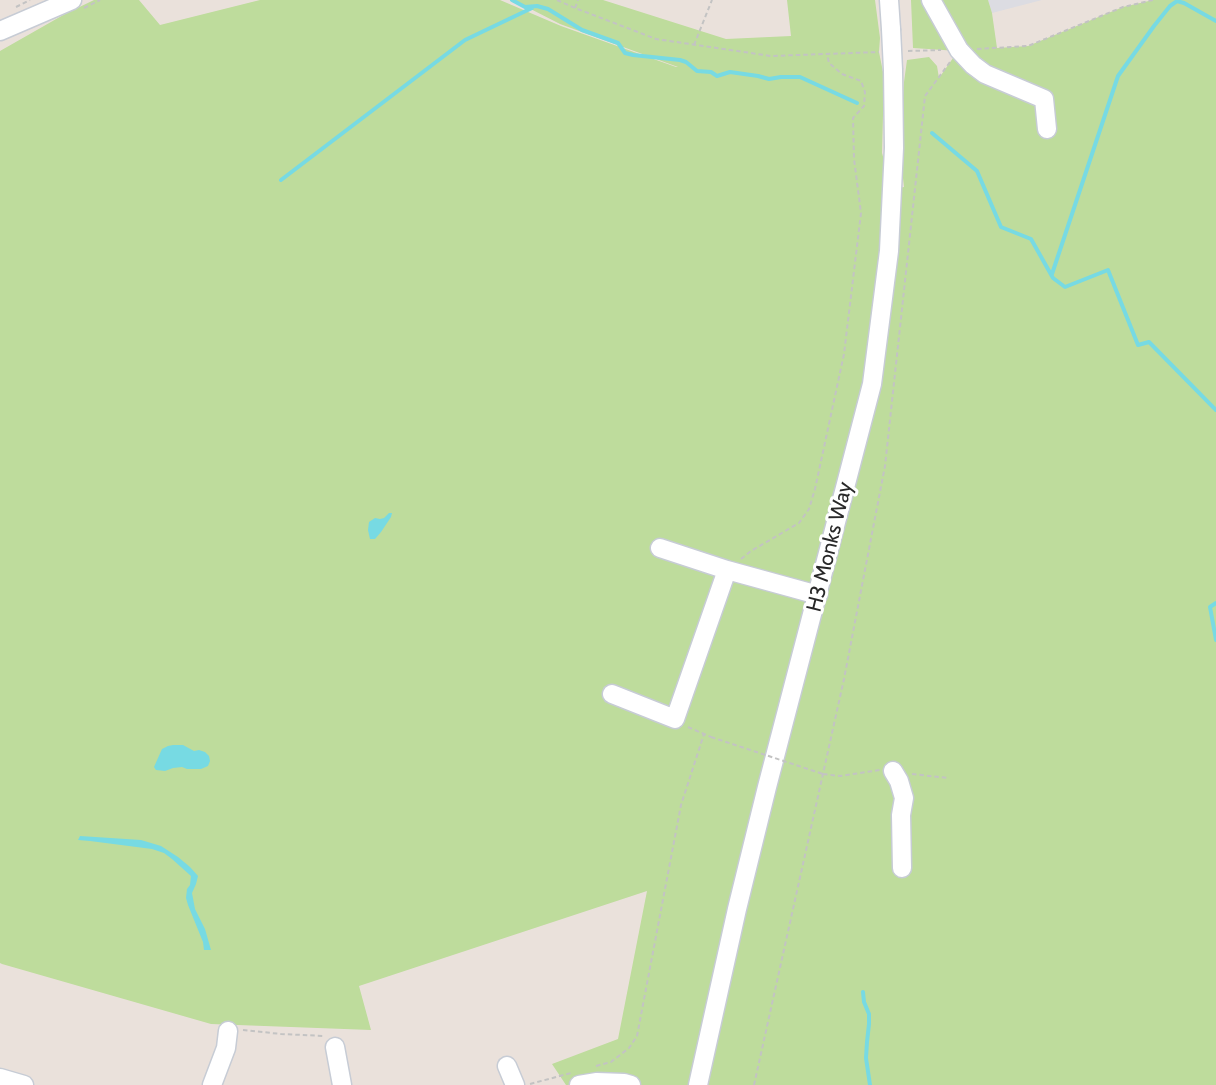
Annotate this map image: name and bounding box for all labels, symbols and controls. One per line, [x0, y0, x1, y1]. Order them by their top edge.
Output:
street label: H3 Monks Way [802, 479, 858, 615]

